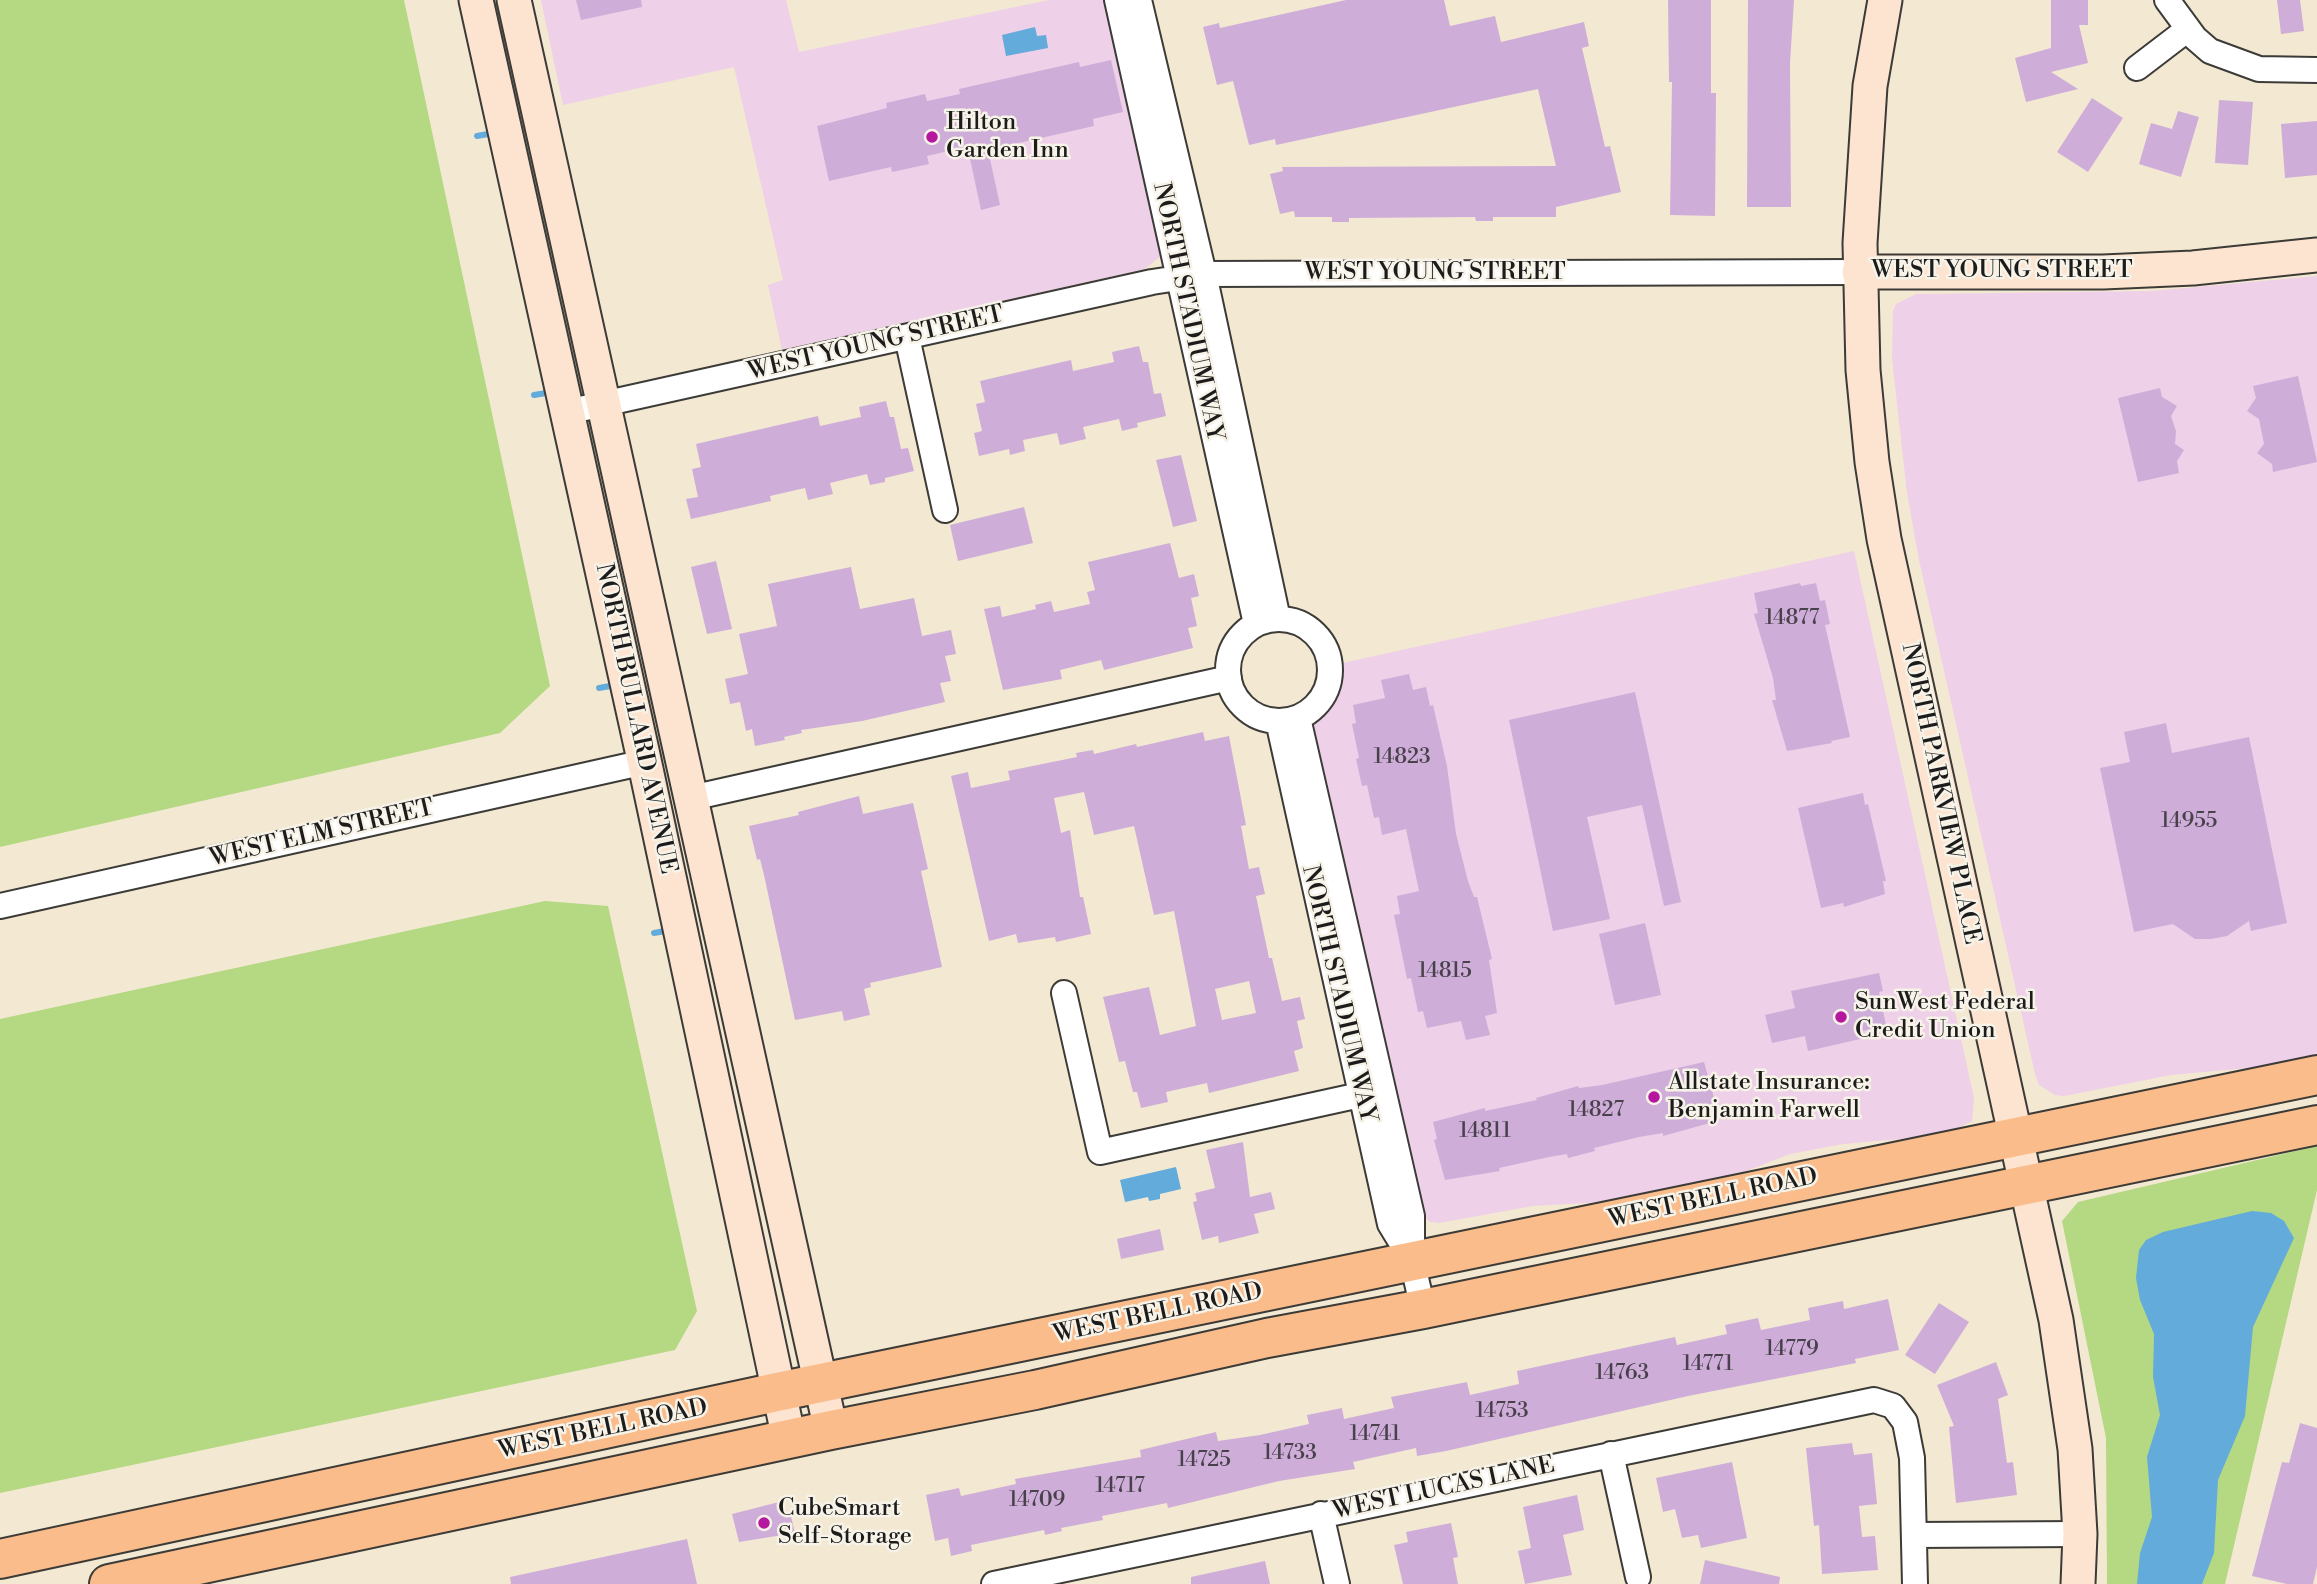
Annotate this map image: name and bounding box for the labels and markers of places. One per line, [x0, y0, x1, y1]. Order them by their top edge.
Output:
place label: Hilton Garden Inn [946, 109, 1069, 165]
marker: Hilton Garden Inn [924, 129, 940, 145]
place label: SunWest Federal Credit Union [1855, 989, 2035, 1045]
marker: SunWest Federal Credit Union [1833, 1009, 1849, 1025]
place label: Allstate Insurance: Benjamin Farwell [1668, 1069, 1870, 1125]
marker: Allstate Insurance: Benjamin Farwell [1646, 1089, 1662, 1105]
place label: CubeSmart Self-Storage [778, 1495, 912, 1551]
marker: CubeSmart Self-Storage [756, 1515, 772, 1531]

